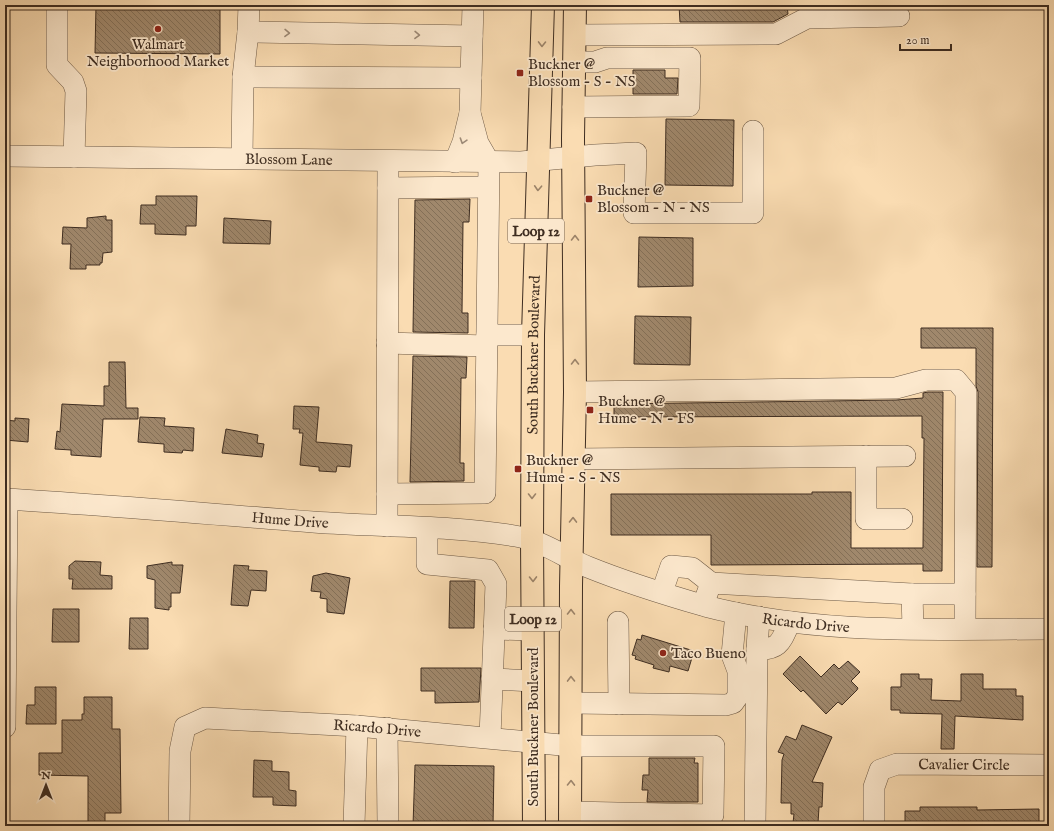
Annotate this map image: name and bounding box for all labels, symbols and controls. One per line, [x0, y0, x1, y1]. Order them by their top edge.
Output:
marker: Walmart Neighborhood Market [153, 24, 163, 34]
scale bar [900, 26, 951, 52]
one-way arrow [284, 29, 290, 37]
one-way arrow [414, 31, 420, 39]
text: 20 m [906, 33, 929, 48]
place label: Walmart Neighborhood Market [87, 35, 229, 71]
one-way arrow [538, 41, 546, 47]
place label: Buckner @ Blossom - S - NS [528, 55, 636, 91]
marker: Buckner @ Blossom - S - NS [515, 68, 525, 78]
one-way arrow [459, 137, 468, 144]
street label: Blossom Lane [245, 150, 333, 170]
place label: Buckner @ Blossom - N - NS [597, 181, 710, 217]
one-way arrow [533, 185, 542, 191]
marker: Buckner @ Blossom - N - NS [584, 194, 594, 204]
road number: Loop 12 [508, 219, 564, 243]
one-way arrow [570, 235, 579, 241]
street label: South Buckner Boulevard [524, 274, 545, 435]
one-way arrow [571, 359, 579, 365]
place label: Buckner @ Hume - N - FS [598, 392, 694, 428]
marker: Buckner @ Hume - N - FS [585, 405, 595, 415]
place label: Buckner @ Hume - S - NS [526, 451, 620, 487]
marker: Buckner @ Hume - S - NS [513, 464, 523, 474]
one-way arrow [528, 493, 536, 499]
street label: Hume Drive [251, 508, 329, 533]
one-way arrow [569, 517, 577, 523]
one-way arrow [528, 576, 537, 582]
road number: Loop 12 [505, 607, 561, 631]
one-way arrow [567, 609, 575, 615]
street label: Ricardo Drive [761, 609, 850, 637]
place label: Taco Bueno [671, 644, 746, 663]
street label: South Buckner Boulevard [524, 647, 543, 806]
marker: Taco Bueno [658, 648, 668, 658]
one-way arrow [567, 676, 575, 682]
street label: Ricardo Drive [333, 716, 422, 742]
street label: Cavalier Circle [918, 755, 1010, 775]
north arrow [26, 765, 66, 805]
text: N [40, 769, 51, 783]
one-way arrow [567, 780, 575, 786]

